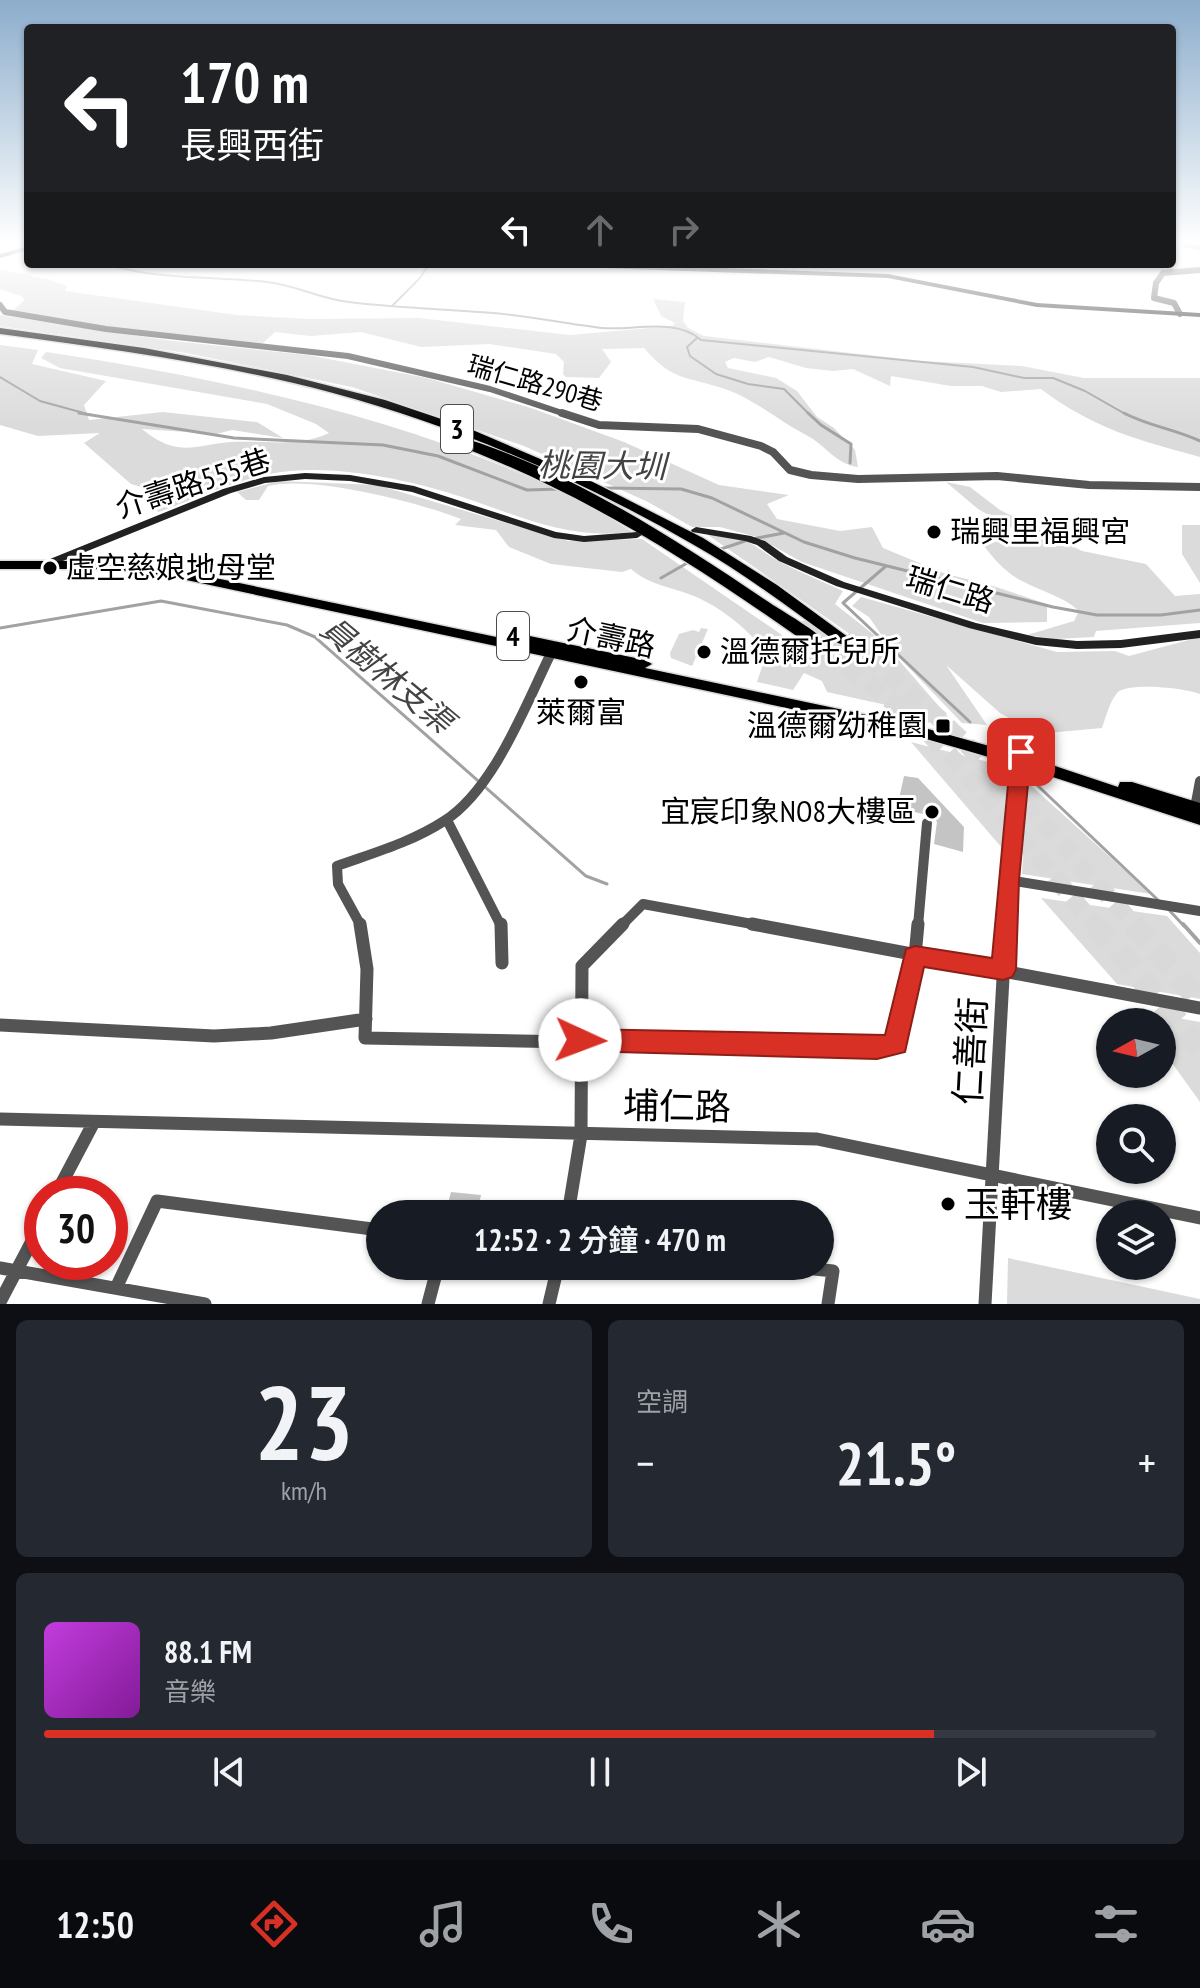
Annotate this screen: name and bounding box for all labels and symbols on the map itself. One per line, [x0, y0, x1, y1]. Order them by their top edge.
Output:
street label: 瑞仁路290巷 [464, 347, 607, 418]
road number: 3 [441, 405, 473, 453]
street label: 介壽路555巷 [110, 439, 275, 526]
water label: 桃園大圳 [538, 443, 670, 487]
place label: 瑞興里福興宮 [950, 511, 1130, 550]
marker: 瑞興里福興宮 [925, 523, 943, 541]
place label: 虛空慈娘地母堂 [66, 547, 276, 586]
street label: 瑞仁路 [902, 557, 999, 620]
marker: 虛空慈娘地母堂 [41, 559, 59, 577]
water label: 員樹林支渠 [313, 607, 465, 744]
street label: 介壽路 [563, 608, 659, 665]
road number: 4 [497, 612, 529, 660]
place label: 溫德爾托兒所 [720, 631, 900, 670]
marker: 溫德爾托兒所 [695, 643, 713, 661]
marker: 萊爾富 [572, 673, 590, 691]
place label: 萊爾富 [536, 692, 626, 731]
place label: 溫德爾幼稚園 [747, 705, 927, 744]
marker: 溫德爾幼稚園 [934, 717, 952, 735]
pin [987, 718, 1055, 786]
place label: 宜宸印象NO8大樓區 [660, 791, 916, 830]
marker: 宜宸印象NO8大樓區 [923, 803, 941, 821]
street label: 仁善街 [943, 996, 996, 1106]
position arrow [538, 998, 622, 1082]
north arrow [1096, 1008, 1176, 1088]
street label: 埔仁路 [623, 1081, 731, 1130]
speed limit sign: 30 [24, 1176, 128, 1280]
place label: 玉軒樓 [964, 1180, 1072, 1227]
marker: 玉軒樓 [939, 1195, 957, 1213]

